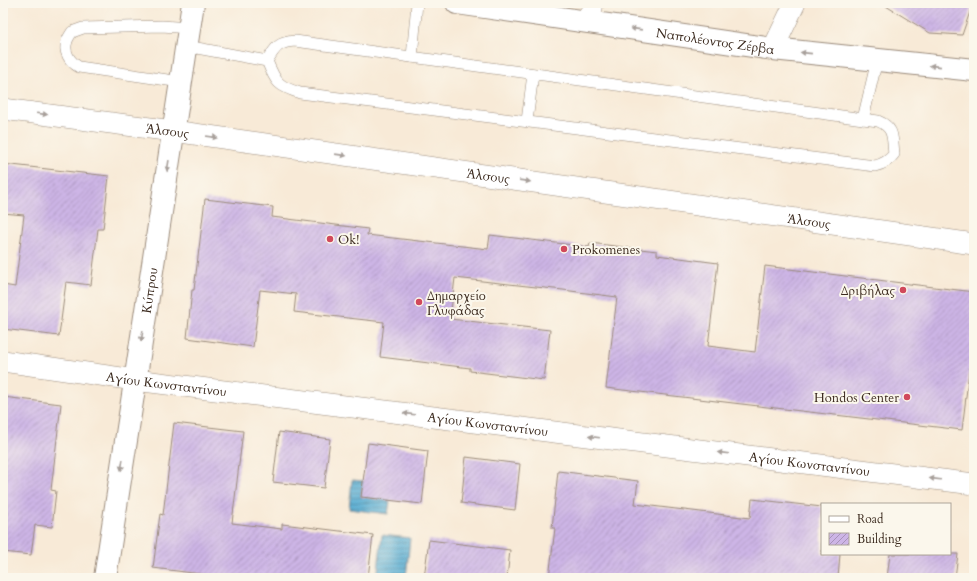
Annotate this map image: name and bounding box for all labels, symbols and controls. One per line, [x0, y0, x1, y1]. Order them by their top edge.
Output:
street label: Ναπολέοντος Ζέρβα [655, 24, 776, 59]
one-way arrow [630, 26, 642, 32]
one-way arrow [800, 49, 812, 56]
one-way arrow [929, 63, 941, 69]
one-way arrow [36, 111, 48, 117]
street label: Άλσους [145, 120, 191, 143]
one-way arrow [206, 134, 218, 140]
one-way arrow [335, 152, 347, 158]
one-way arrow [165, 160, 171, 172]
street label: Άλσους [466, 165, 512, 189]
one-way arrow [519, 178, 531, 184]
street label: Άλσους [786, 210, 832, 234]
place label: Ok! [338, 231, 359, 249]
marker: Ok! [325, 234, 335, 244]
place label: Prokomenes [572, 241, 640, 259]
marker: Prokomenes [559, 244, 569, 254]
street label: Κύπρου [138, 266, 162, 315]
place label: Δριβήλας [841, 282, 895, 300]
marker: Δριβήλας [898, 285, 908, 295]
place label: Δημαρχείο Γλυφάδας [427, 287, 486, 320]
marker: Δημαρχείο Γλυφάδας [414, 297, 424, 307]
one-way arrow [139, 330, 145, 342]
street label: Αγίου Κωνσταντίνου [105, 368, 228, 401]
place label: Hondos Center [814, 389, 899, 407]
marker: Hondos Center [902, 392, 912, 402]
street label: Αγίου Κωνσταντίνου [426, 408, 549, 441]
one-way arrow [403, 411, 415, 417]
one-way arrow [588, 434, 600, 440]
street label: Αγίου Κωνσταντίνου [748, 448, 871, 481]
one-way arrow [717, 450, 729, 456]
one-way arrow [119, 459, 125, 471]
one-way arrow [929, 476, 941, 482]
legend [821, 503, 951, 555]
text: Road [857, 511, 884, 527]
text: Building [857, 531, 902, 547]

